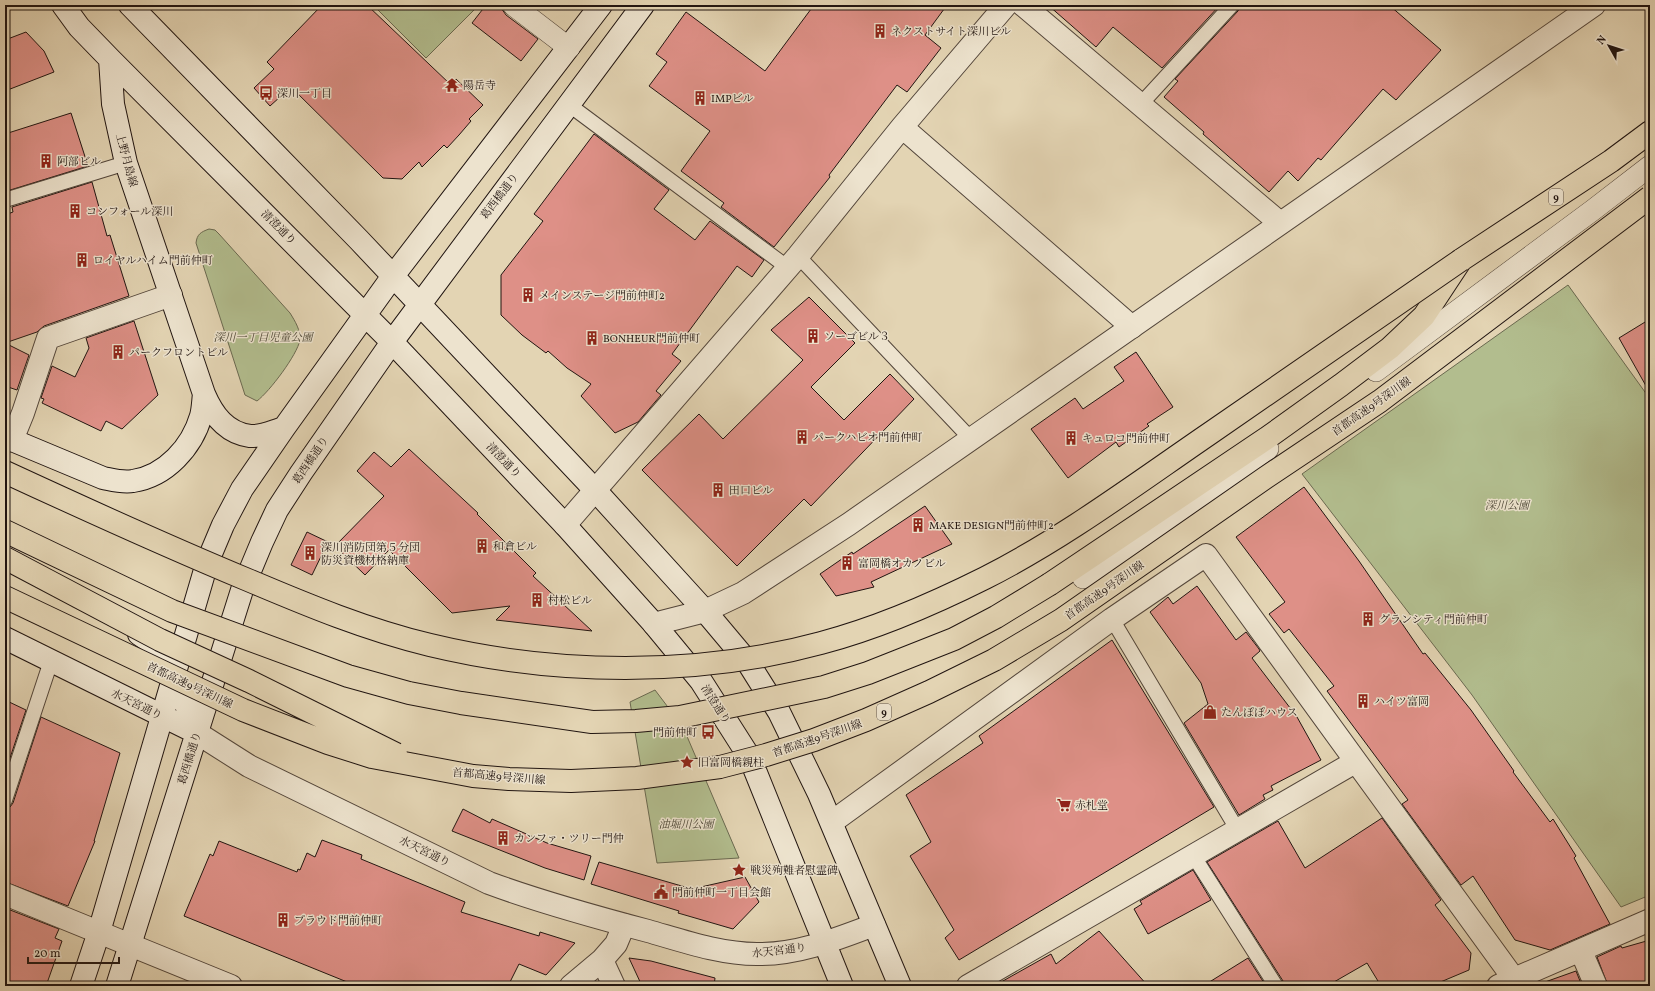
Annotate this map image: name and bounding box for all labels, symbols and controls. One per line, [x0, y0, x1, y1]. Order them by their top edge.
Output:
building icon: ネクストサイト深川ビル [872, 23, 888, 39]
place label: ネクストサイト深川ビル [891, 25, 1011, 40]
north arrow [1589, 26, 1629, 66]
text: N [1594, 33, 1611, 48]
temple icon: 陽岳寺 [444, 77, 460, 93]
place label: 陽岳寺 [463, 79, 496, 94]
bus stop icon: 深川一丁目 [258, 85, 274, 101]
place label: 深川一丁目 [277, 87, 332, 102]
building icon: IMPビル [692, 90, 708, 106]
place label: IMPビル [711, 92, 754, 107]
street label: 上野月島線 [111, 132, 140, 189]
building icon: 阿部ビル [38, 153, 54, 169]
place label: 阿部ビル [57, 155, 101, 170]
street label: 葛西橋通り [478, 170, 523, 223]
road number: 9 [1549, 189, 1563, 205]
building icon: コンフォール深川 [67, 203, 83, 219]
place label: コンフォール深川 [86, 205, 173, 220]
street label: 清澄通り [257, 207, 299, 249]
building icon: ロイヤルハイム門前仲町 [74, 252, 90, 268]
place label: ロイヤルハイム門前仲町 [93, 254, 213, 269]
building icon: メインステージ門前仲町2 [520, 287, 536, 303]
place label: メインステージ門前仲町2 [539, 289, 665, 304]
building icon: ソーゴビル３ [805, 328, 821, 344]
building icon: BONHEUR門前仲町 [584, 330, 600, 346]
place label: ソーゴビル３ [824, 330, 890, 345]
park label: 深川一丁目児童公園 [214, 331, 314, 346]
place label: BONHEUR門前仲町 [603, 332, 700, 347]
building icon: パークフロントビル [110, 344, 126, 360]
place label: パークフロントビル [129, 346, 228, 361]
street label: 首都高速9号深川線 [1329, 374, 1415, 440]
building icon: パークハビオ門前仲町 [794, 429, 810, 445]
building icon: キュロコ門前仲町 [1063, 430, 1079, 446]
place label: パークハビオ門前仲町 [813, 431, 922, 446]
place label: キュロコ門前仲町 [1082, 432, 1170, 447]
street label: 葛西橋通り [290, 434, 333, 488]
street label: 清澄通り [482, 440, 524, 482]
building icon: 田口ビル [710, 482, 726, 498]
place label: 田口ビル [729, 484, 773, 499]
park label: 深川公園 [1485, 499, 1531, 514]
building icon: MAKE DESIGN門前仲町2 [910, 517, 926, 533]
place label: MAKE DESIGN門前仲町2 [929, 519, 1054, 534]
building icon: 和倉ビル [474, 538, 490, 554]
place label: 和倉ビル [493, 540, 537, 555]
place label: 深川消防団第５分団 防災資機材格納庫 [321, 541, 420, 569]
building icon: 深川消防団第５分団 防災資機材格納庫 [302, 545, 318, 561]
building icon: 富岡橋オカノビル [839, 555, 855, 571]
place label: 富岡橋オカノビル [858, 557, 946, 572]
street label: 首都高速9号深川線 [1062, 558, 1148, 624]
building icon: 村松ビル [529, 592, 545, 608]
place label: 村松ビル [548, 594, 592, 609]
building icon: グランシティ門前仲町 [1360, 611, 1376, 627]
place label: グランシティ門前仲町 [1379, 613, 1488, 628]
street label: 首都高速9号深川線 [144, 660, 235, 713]
street label: 清澄通り [696, 682, 733, 727]
street label: 水天宮通り [108, 687, 164, 724]
building icon: ハイツ富岡 [1355, 693, 1371, 709]
place label: ハイツ富岡 [1374, 695, 1429, 710]
road number: 9 [877, 704, 891, 720]
shop icon: たんぽぽハウス [1202, 704, 1218, 720]
place label: たんぽぽハウス [1221, 706, 1298, 721]
street label: 首都高速9号深川線 [771, 717, 864, 762]
bus stop icon: 門前仲町 [700, 724, 716, 740]
place label: 門前仲町 [653, 726, 697, 741]
street label: 葛西橋通り [175, 730, 206, 787]
place icon: 旧富岡橋親柱 [679, 754, 695, 770]
place label: 旧富岡橋親柱 [698, 756, 764, 771]
street label: 首都高速9号深川線 [452, 766, 546, 789]
supermarket icon: 赤札堂 [1056, 797, 1072, 813]
place label: 赤札堂 [1075, 799, 1108, 814]
park label: 油堀川公園 [659, 818, 715, 833]
building icon: カンファ・ツリー門仲 [495, 830, 511, 846]
place label: カンファ・ツリー門仲 [514, 832, 624, 847]
street label: 水天宮通り [396, 834, 452, 871]
place icon: 戦災殉難者慰霊碑 [731, 862, 747, 878]
place label: 戦災殉難者慰霊碑 [750, 864, 838, 879]
public building icon: 門前仲町一丁目会館 [653, 884, 669, 900]
place label: 門前仲町一丁目会館 [672, 886, 771, 901]
building icon: プラウド門前仲町 [275, 912, 291, 928]
place label: プラウド門前仲町 [294, 914, 382, 929]
scale bar [28, 939, 119, 965]
street label: 水天宮通り [751, 941, 807, 962]
text: 20 m [34, 946, 61, 962]

